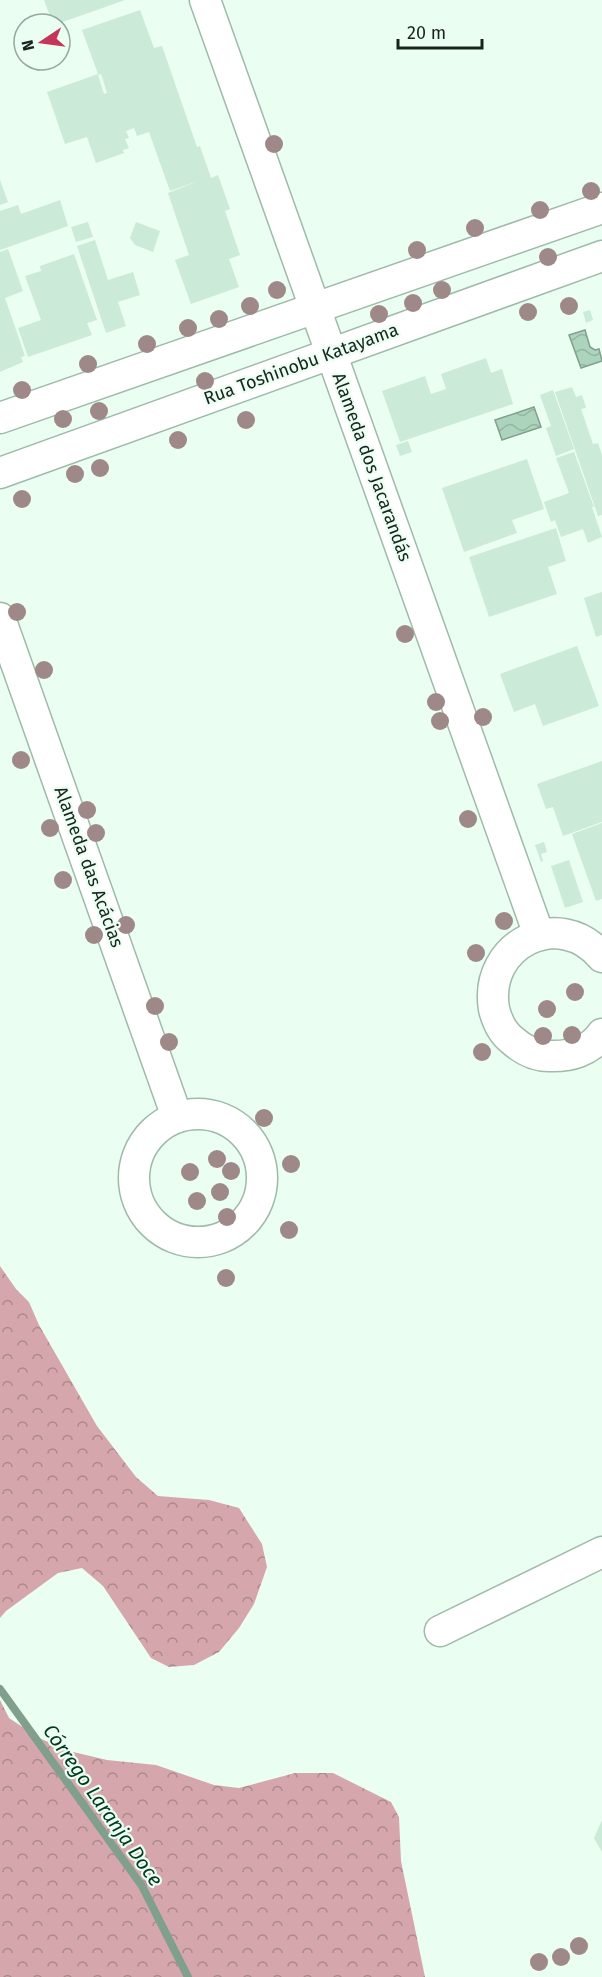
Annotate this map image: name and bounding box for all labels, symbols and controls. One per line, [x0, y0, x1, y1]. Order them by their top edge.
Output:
north arrow [12, 12, 72, 72]
scale bar [398, 12, 482, 50]
text: 20 m [407, 22, 446, 44]
text: N [17, 38, 38, 53]
street label: Rua Toshinobu Katayama [201, 319, 401, 409]
street label: Alameda dos Jacarandás [328, 370, 416, 564]
street label: Alameda das Acácias [50, 784, 128, 950]
water label: Córrego Laranja Doce [38, 1719, 168, 1891]

